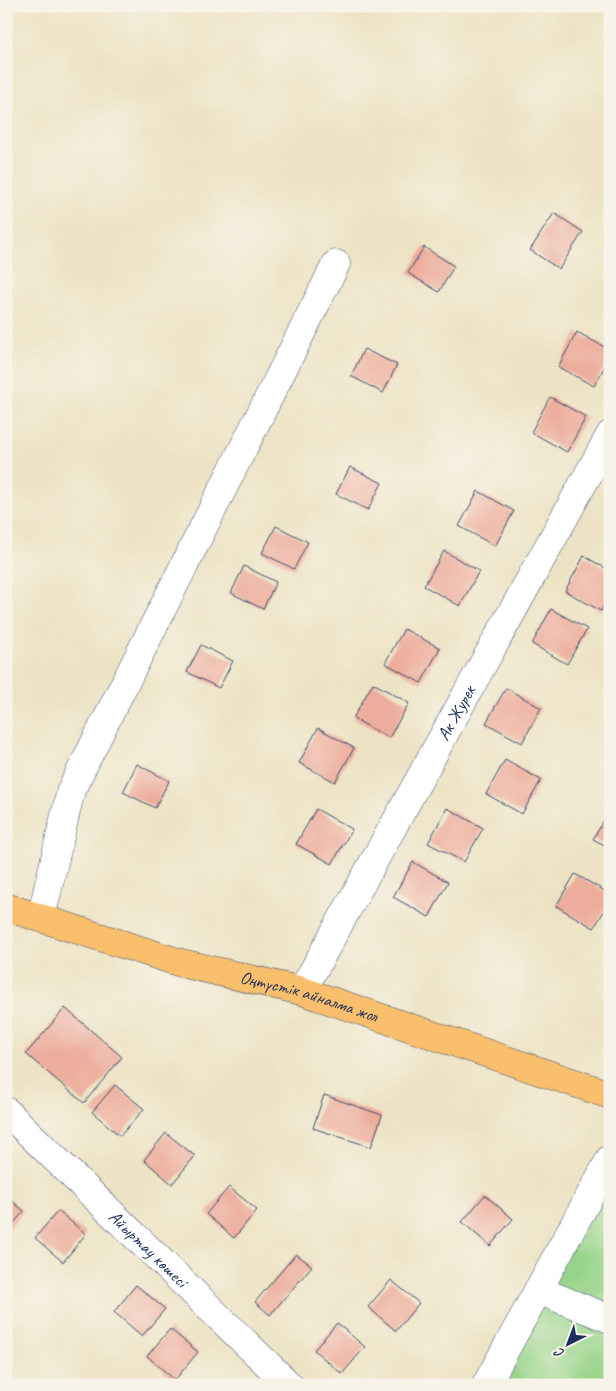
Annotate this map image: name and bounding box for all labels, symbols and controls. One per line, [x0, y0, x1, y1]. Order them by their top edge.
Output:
street label: Ак Журек [432, 680, 481, 744]
street label: Оңтүстік айналма жол [238, 966, 382, 1027]
street label: Айыртау көшесі [104, 1206, 194, 1294]
north arrow [544, 1318, 594, 1368]
text: С [550, 1343, 568, 1362]

